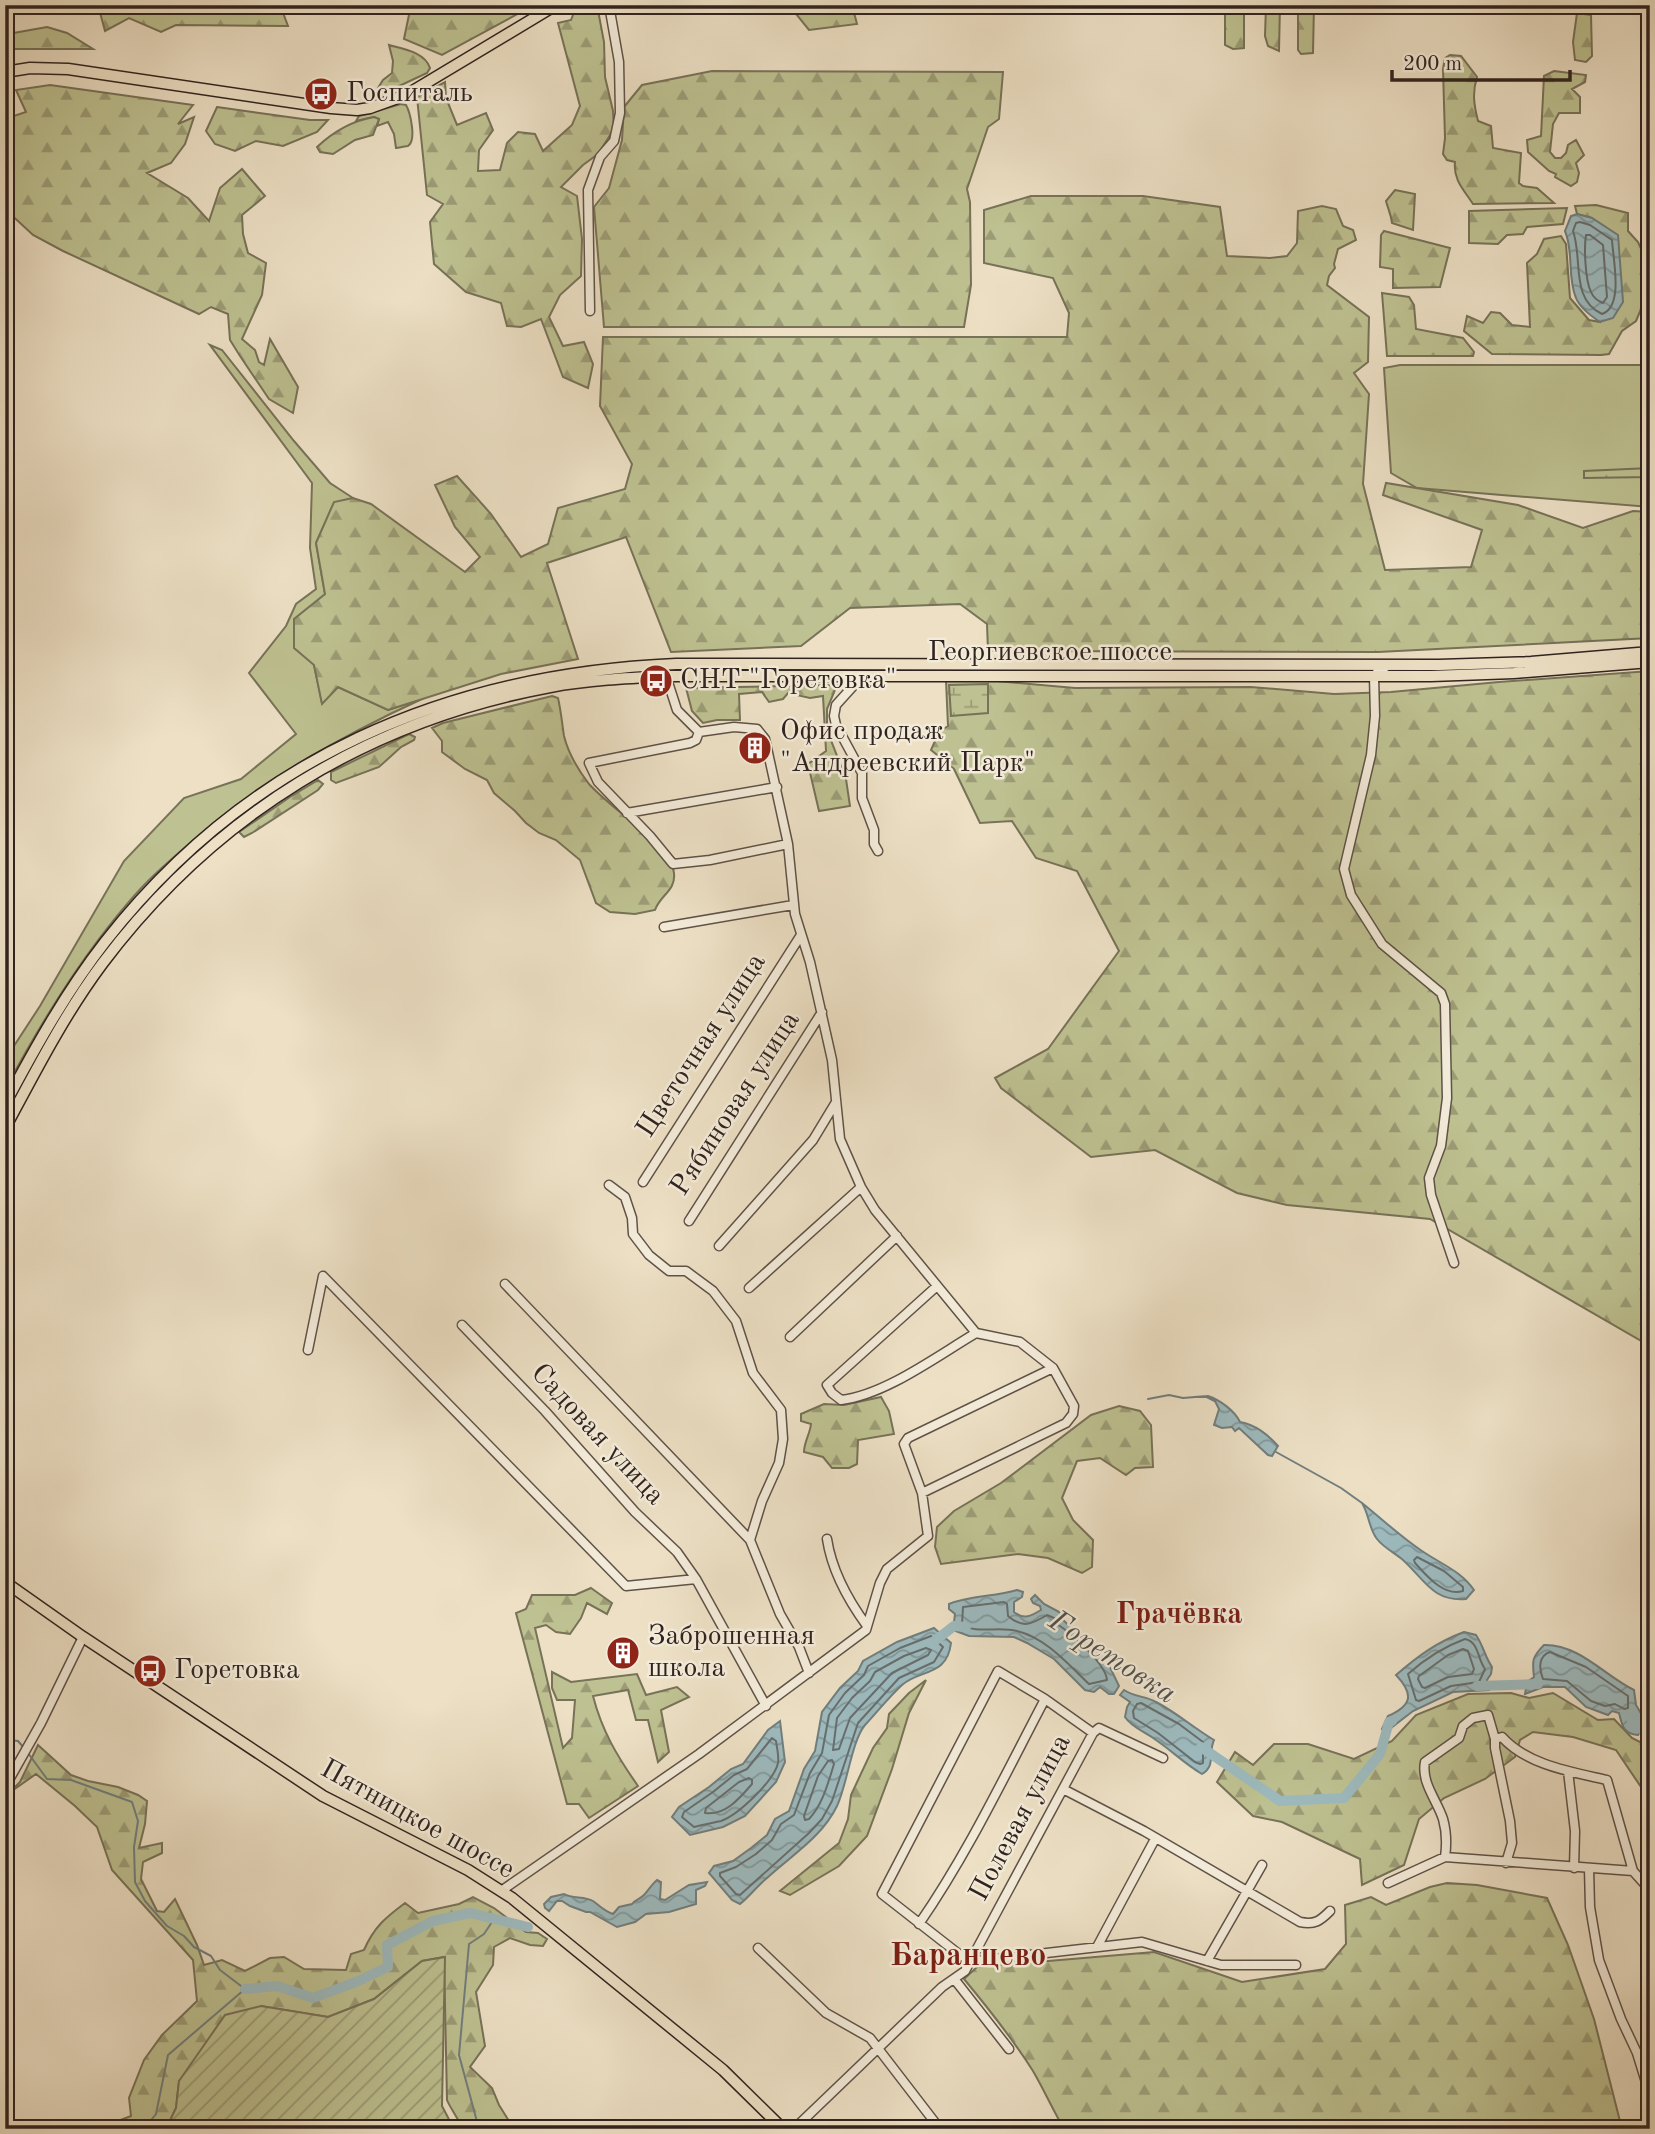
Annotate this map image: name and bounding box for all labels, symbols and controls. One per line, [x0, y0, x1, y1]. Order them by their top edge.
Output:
scale bar [1392, 38, 1571, 82]
text: 200 m [1403, 54, 1462, 75]
bus stop icon: Госпиталь [302, 75, 340, 113]
place label: Госпиталь [346, 80, 473, 108]
street label: Георгиевское шоссе [928, 639, 1172, 667]
bus stop icon: СНТ "Горетовка" [637, 662, 675, 700]
place label: СНТ "Горетовка" [680, 667, 897, 695]
place label: Офис продаж "Андреевский Парк" [780, 718, 1035, 778]
building icon: Офис продаж "Андреевский Парк" [736, 729, 774, 767]
street label: Цветочная улица [632, 949, 772, 1143]
street label: Рябиновая улица [666, 1007, 806, 1201]
street label: Садовая улица [525, 1359, 669, 1511]
district label: Грачёвка [1116, 1600, 1242, 1630]
water label: Горетовка [1042, 1605, 1181, 1710]
place label: Заброшенная школа [648, 1623, 815, 1683]
building icon: Заброшенная школа [604, 1634, 642, 1672]
bus stop icon: Горетовка [131, 1652, 169, 1690]
place label: Горетовка [174, 1657, 300, 1685]
street label: Полевая улица [965, 1730, 1077, 1906]
street label: Пятницкое шоссе [315, 1755, 519, 1885]
district label: Баранцево [890, 1941, 1046, 1973]

